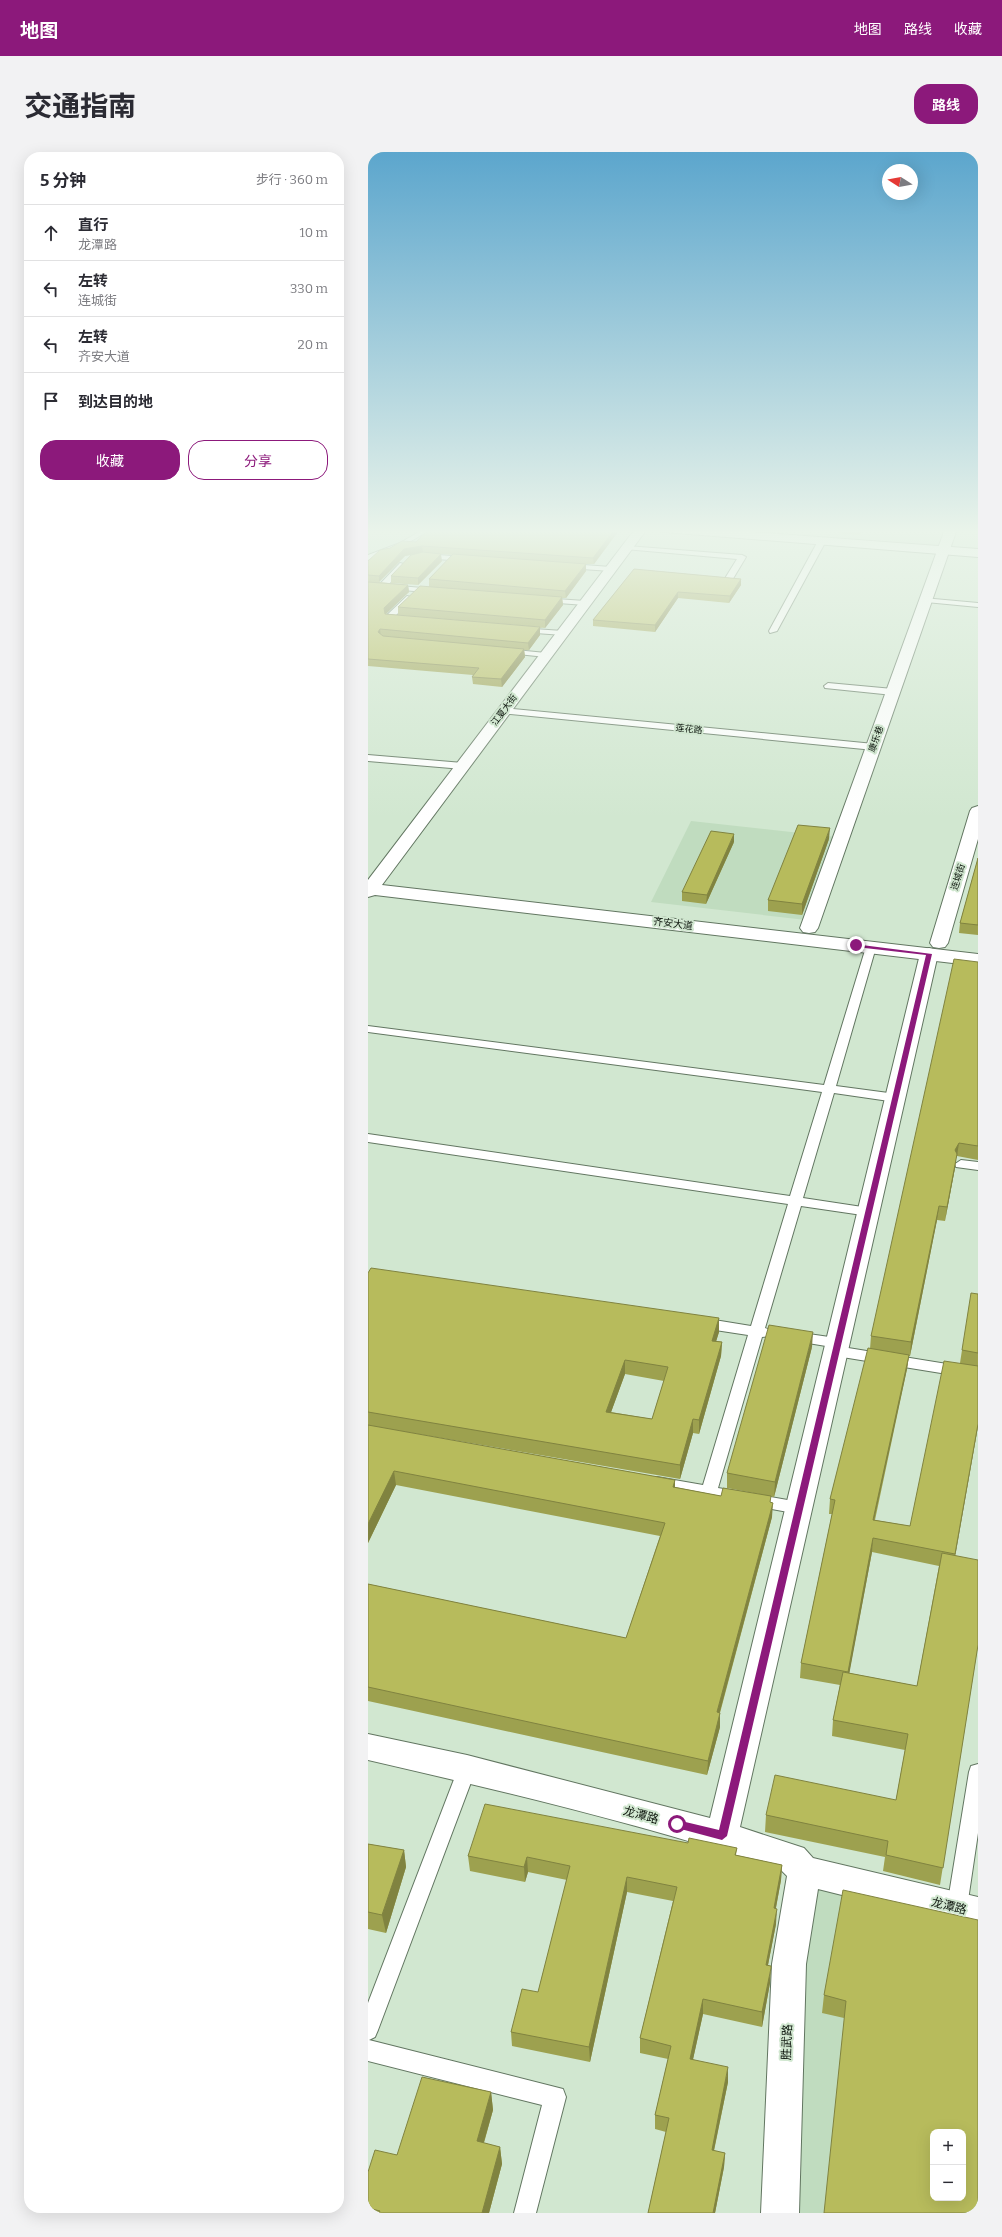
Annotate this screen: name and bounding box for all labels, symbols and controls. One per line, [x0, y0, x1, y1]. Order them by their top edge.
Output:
text: 地图 [20, 19, 58, 42]
text: 地图 [854, 21, 882, 38]
text: 路线 [904, 21, 932, 38]
text: 收藏 [954, 21, 982, 38]
button: 路线 [914, 84, 978, 124]
text: 交通指南 [24, 90, 136, 123]
north arrow [882, 164, 918, 200]
text: 5 分钟 [40, 170, 86, 191]
text: 步行 · 360 m [256, 172, 328, 187]
text: 直行 [78, 216, 108, 234]
icon: ahead [40, 222, 62, 244]
text: 10 m [299, 225, 328, 240]
text: 龙潭路 [78, 237, 117, 252]
text: 左转 [78, 272, 108, 290]
icon: left [40, 278, 62, 300]
text: 330 m [290, 281, 328, 296]
text: 连城街 [78, 293, 117, 308]
text: 左转 [78, 328, 108, 346]
icon: left [40, 334, 62, 356]
text: 20 m [298, 337, 328, 352]
text: 齐安大道 [78, 349, 130, 364]
icon: arrive [40, 390, 62, 412]
text: 到达目的地 [78, 393, 153, 411]
button: 收藏 [40, 440, 180, 480]
button: 分享 [188, 440, 328, 480]
street label: 江夏大街 [489, 693, 519, 727]
street label: 莲花路 [675, 723, 703, 735]
street label: 康乐巷 [867, 725, 885, 753]
street label: 连城街 [949, 863, 967, 891]
street label: 齐安大道 [652, 916, 694, 932]
route end [847, 936, 865, 954]
street label: 龙潭路 [622, 1804, 660, 1826]
route start [668, 1815, 686, 1833]
street label: 龙潭路 [930, 1895, 968, 1917]
street label: 胜武路 [779, 2024, 795, 2060]
map controls [930, 2129, 966, 2201]
button: + [930, 2129, 966, 2165]
button: − [930, 2165, 966, 2201]

